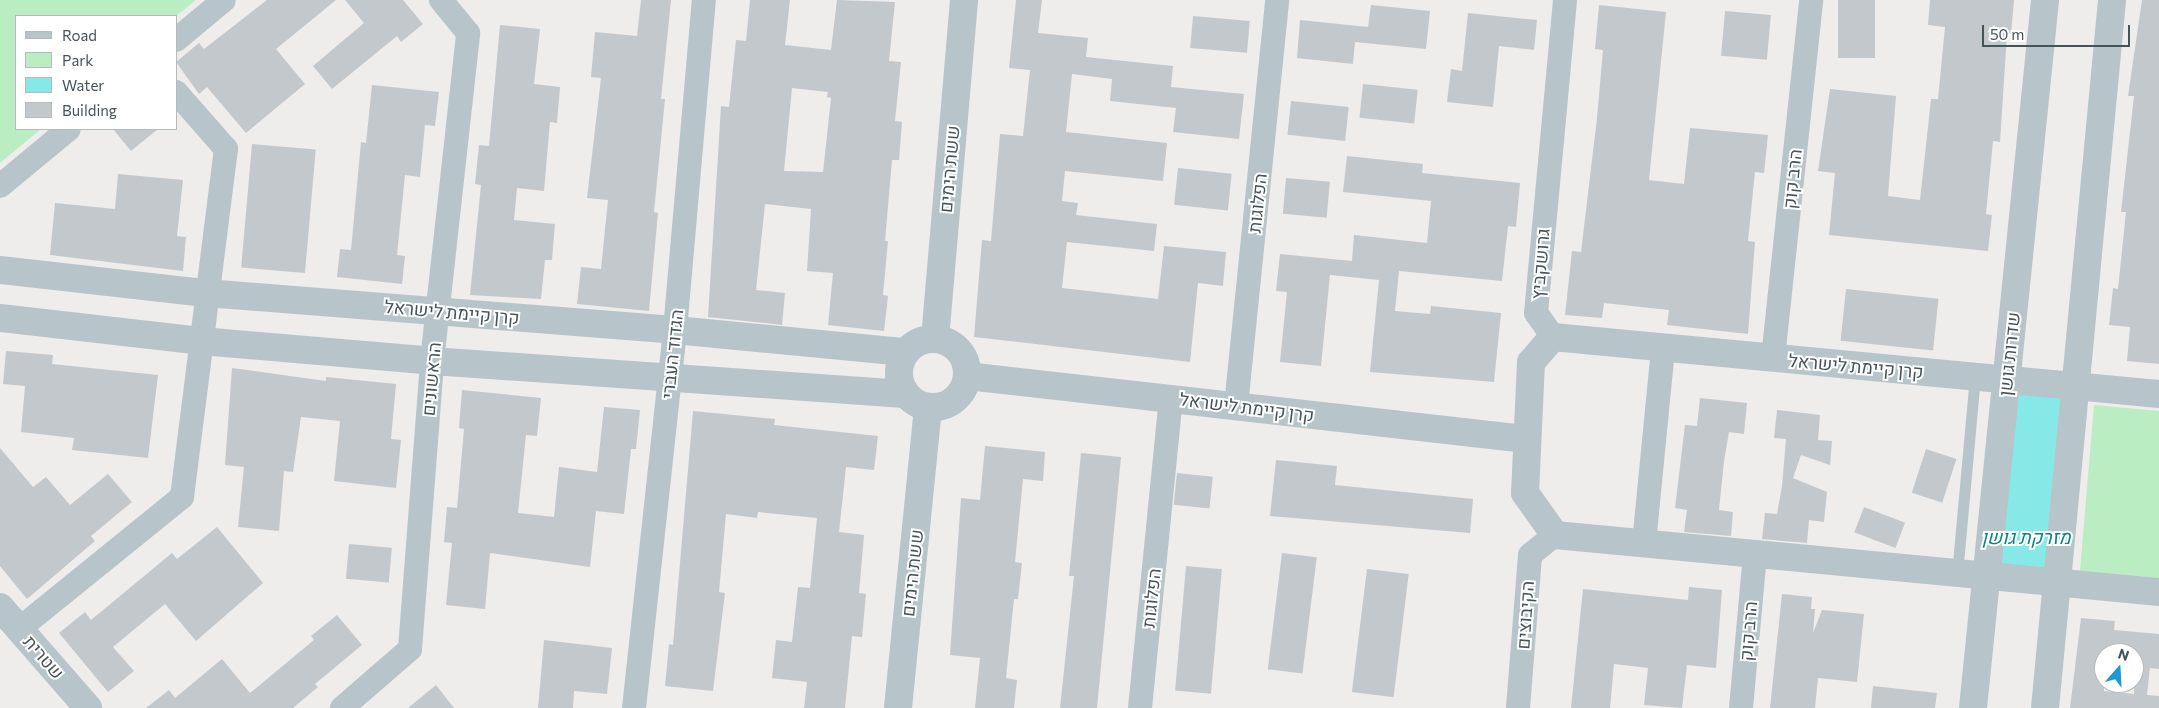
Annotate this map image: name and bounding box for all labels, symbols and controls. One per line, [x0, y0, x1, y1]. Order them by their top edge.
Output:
legend [15, 15, 178, 130]
scale bar [1984, 15, 2132, 47]
text: 50 m [1990, 25, 2024, 43]
text: Road [62, 26, 97, 44]
text: Park [62, 51, 93, 69]
text: Water [62, 76, 104, 94]
text: Building [62, 101, 117, 119]
street label: ששת הימים [934, 124, 964, 214]
street label: הרב קוק [1778, 148, 1806, 210]
street label: הפלוגות [1243, 172, 1271, 234]
street label: גרושקביץ [1526, 228, 1554, 300]
street label: קרן קיימת לישראל [384, 295, 520, 329]
street label: הגדוד העברי [657, 308, 687, 400]
street label: שדרות גושן [1994, 311, 2024, 397]
street label: הראשונים [417, 341, 445, 417]
street label: קרן קיימת לישראל [1788, 349, 1924, 383]
street label: קרן קיימת לישראל [1178, 388, 1316, 426]
water label: מזרקת גושן [1982, 526, 2070, 548]
street label: ששת הימים [897, 528, 927, 618]
street label: הפלוגות [1137, 567, 1165, 629]
street label: הקיבוצים [1512, 580, 1538, 650]
street label: הרב קוק [1735, 600, 1761, 662]
street label: שטרית [19, 631, 69, 683]
north arrow [2094, 643, 2144, 693]
text: N [2116, 645, 2131, 664]

